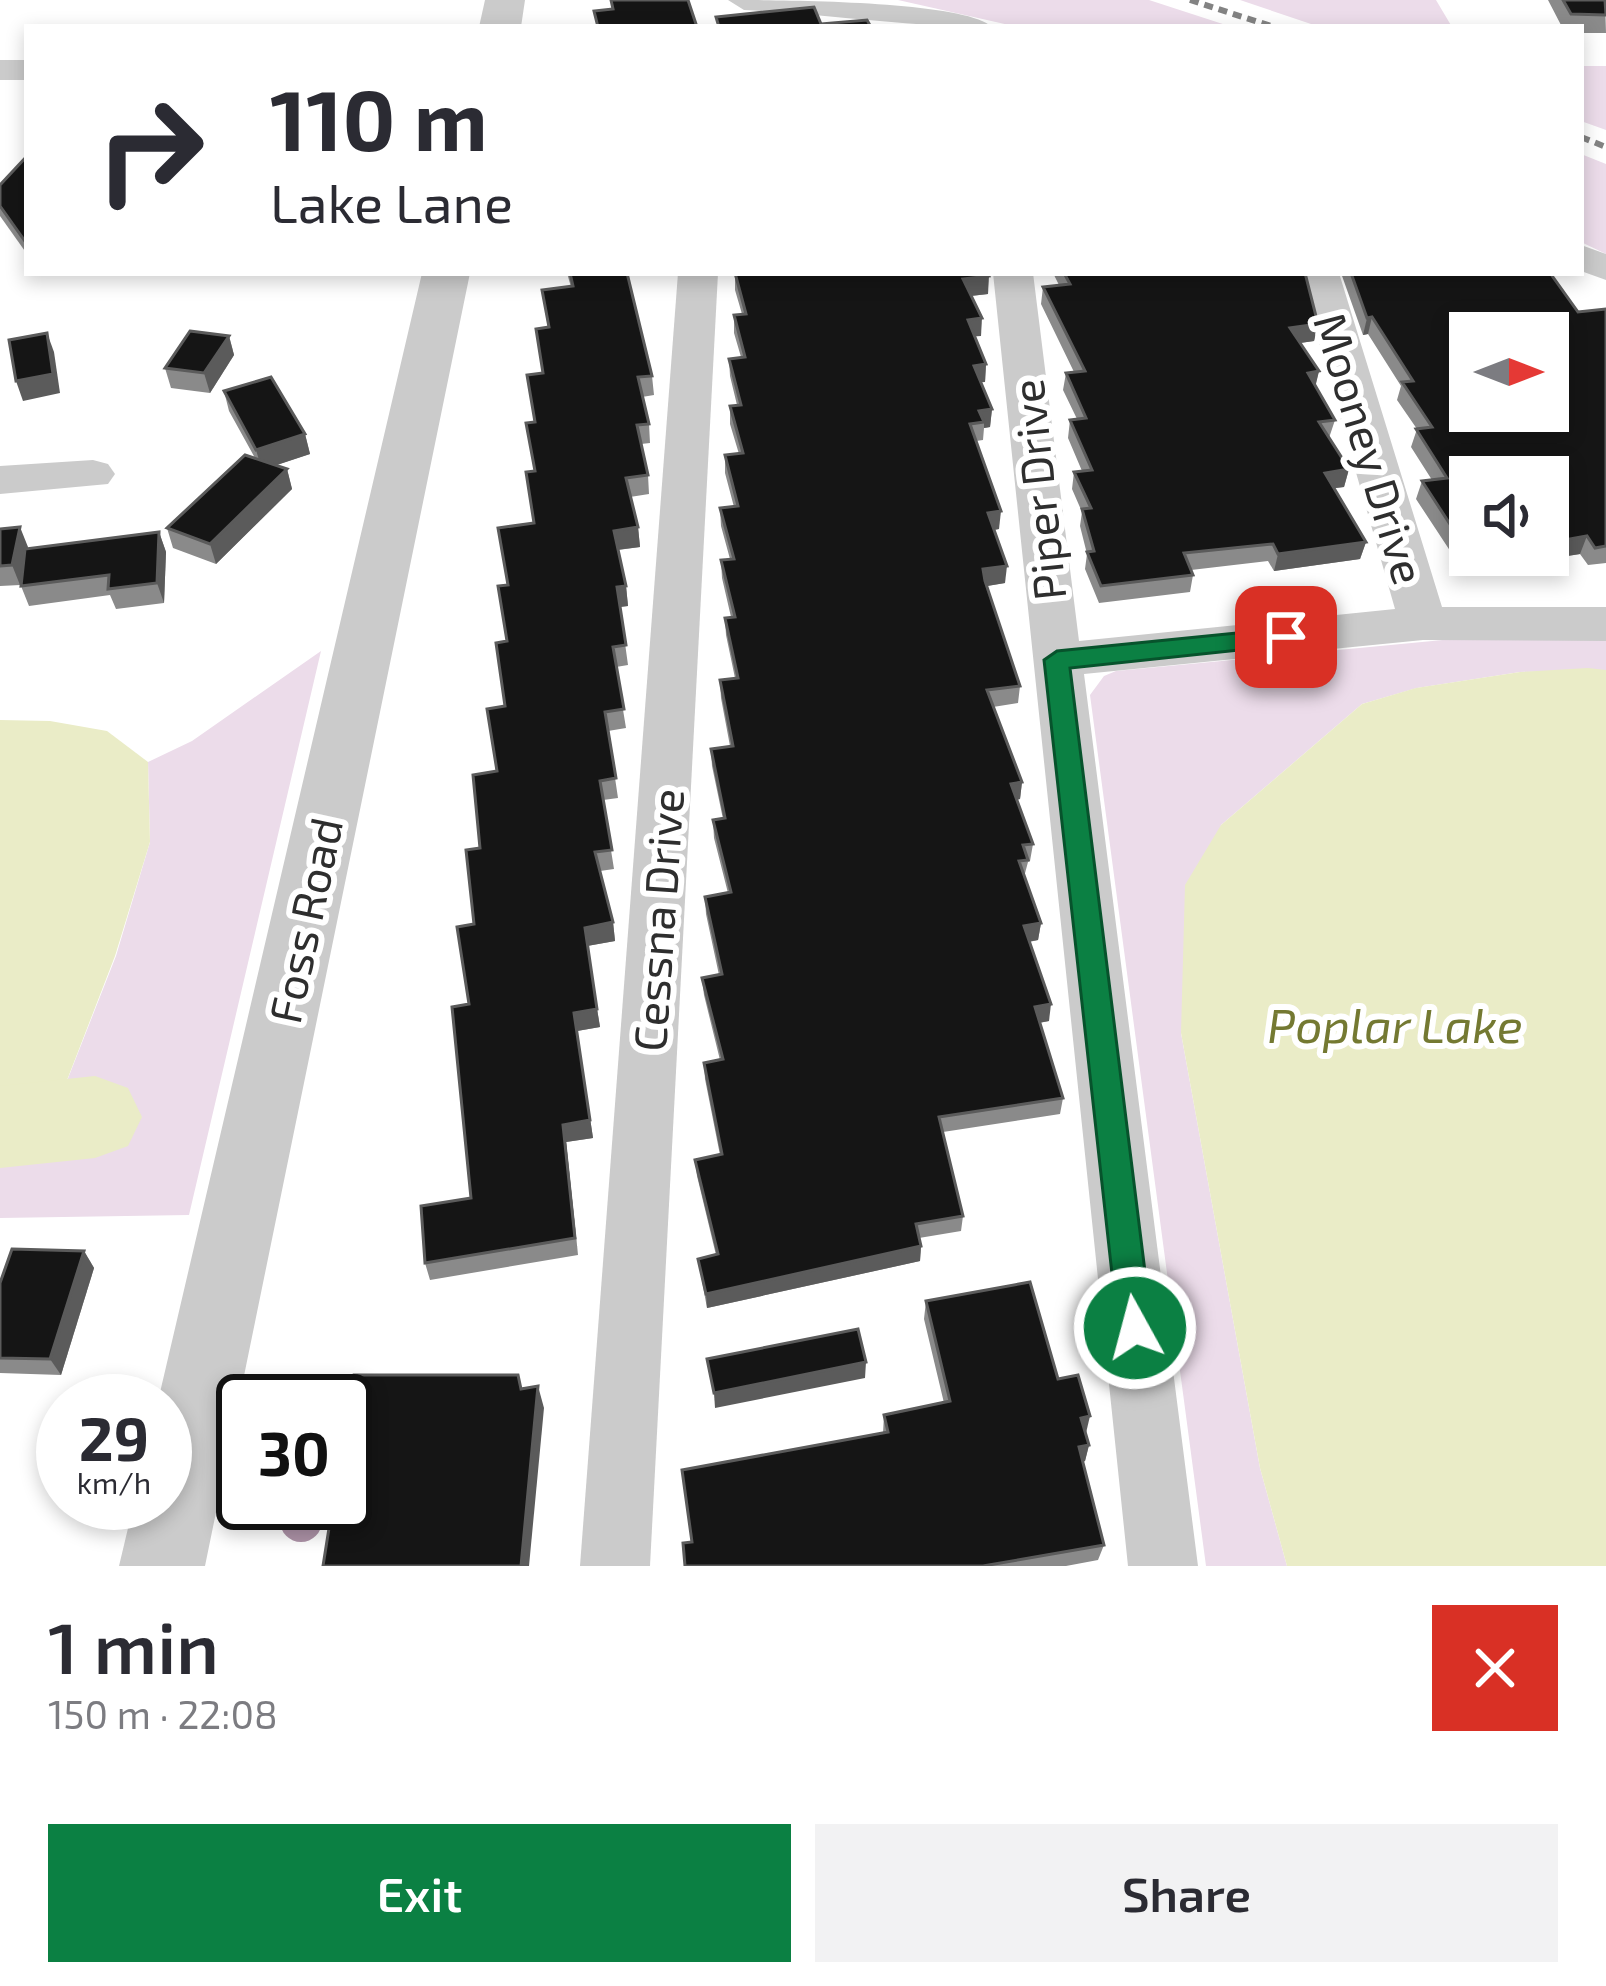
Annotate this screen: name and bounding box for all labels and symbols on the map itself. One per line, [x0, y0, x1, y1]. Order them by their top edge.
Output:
street label: Mooney Drive [1304, 306, 1438, 590]
north arrow [1449, 312, 1569, 432]
street label: Piper Drive [999, 377, 1075, 603]
pin [1235, 586, 1337, 688]
street label: Cessna Drive [621, 787, 693, 1053]
street label: Foss Road [256, 812, 352, 1028]
water label: Poplar Lake [1267, 995, 1523, 1053]
position arrow [1072, 1265, 1198, 1391]
speed limit sign: 30 [216, 1374, 372, 1530]

